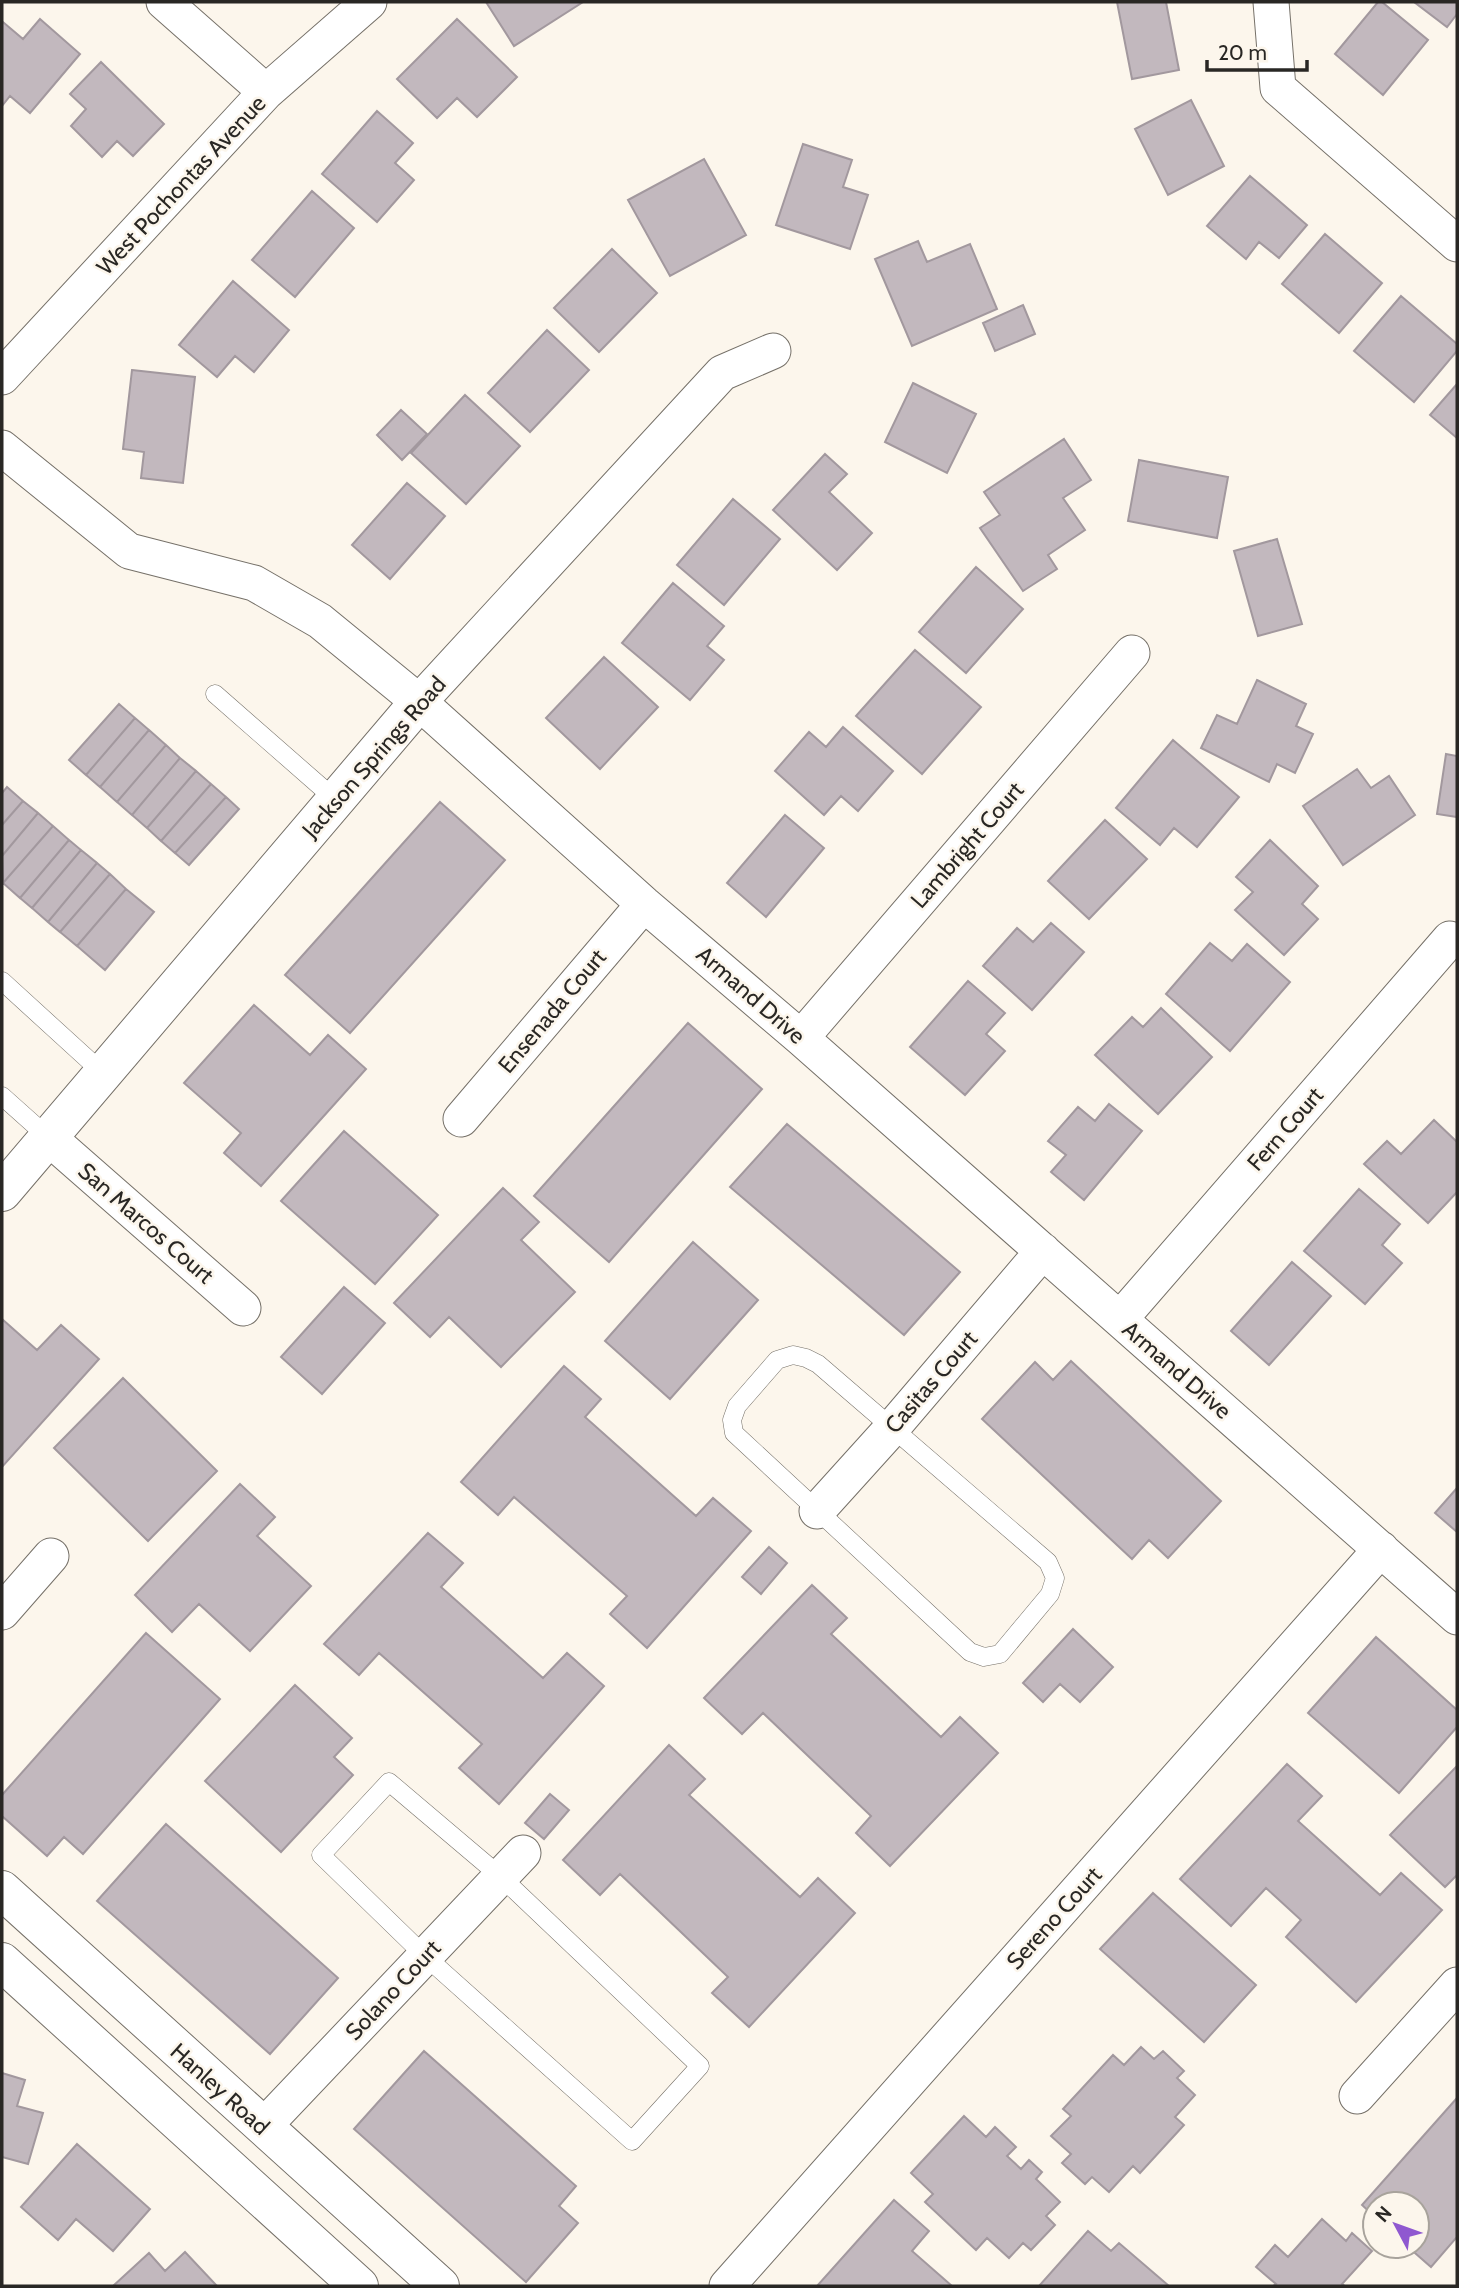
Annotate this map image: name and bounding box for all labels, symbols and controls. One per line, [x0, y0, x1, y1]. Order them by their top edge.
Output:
scale bar [1207, 28, 1307, 72]
text: 20 m [1218, 40, 1267, 65]
street label: West Pochontas Avenue [91, 89, 272, 281]
street label: Jackson Springs Road [296, 671, 452, 844]
street label: Lambright Court [905, 776, 1030, 914]
street label: Armand Drive [691, 940, 811, 1050]
street label: Ensenada Court [492, 943, 612, 1079]
street label: Fern Court [1241, 1081, 1329, 1177]
street label: San Marcos Court [73, 1157, 220, 1290]
street label: Armand Drive [1117, 1315, 1237, 1425]
street label: Casitas Court [879, 1325, 983, 1439]
street label: Sereno Court [1001, 1861, 1107, 1975]
street label: Solano Court [340, 1934, 447, 2046]
street label: Hanley Road [165, 2037, 275, 2141]
north arrow [1361, 2190, 1431, 2260]
text: N [1370, 2202, 1397, 2227]

